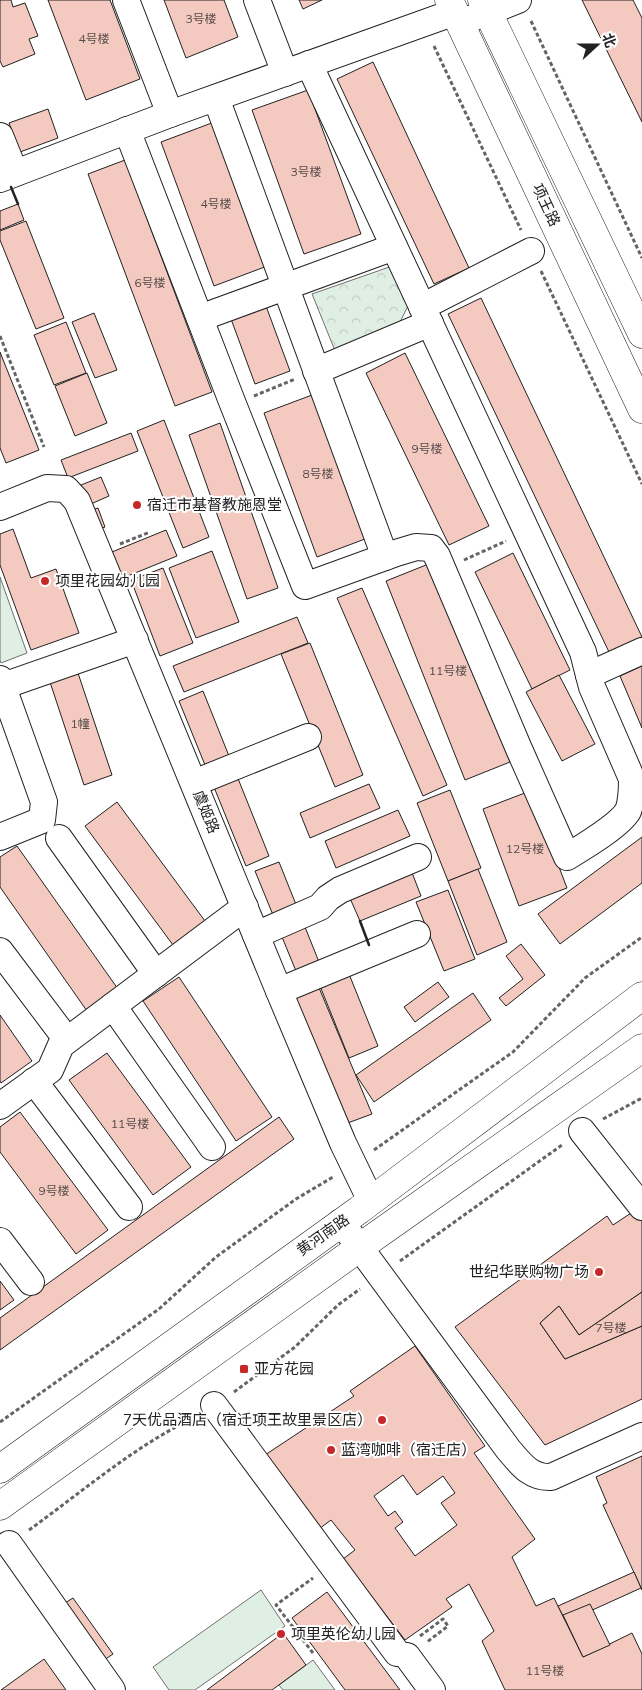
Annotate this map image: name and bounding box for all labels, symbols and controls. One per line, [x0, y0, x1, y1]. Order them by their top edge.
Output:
house number: 3号楼 [185, 11, 217, 26]
north arrow [572, 20, 622, 70]
house number: 4号楼 [78, 31, 110, 46]
text: 北 [598, 31, 620, 50]
house number: 3号楼 [290, 164, 322, 179]
street label: 项王路 [528, 180, 565, 229]
house number: 4号楼 [200, 196, 232, 211]
house number: 6号楼 [134, 275, 166, 290]
house number: 9号楼 [411, 441, 443, 456]
house number: 8号楼 [302, 466, 334, 481]
place label: 宿迁市基督教施恩堂 [147, 495, 282, 514]
marker: 宿迁市基督教施恩堂 [131, 499, 143, 511]
place label: 项里花园幼儿园 [55, 571, 160, 590]
marker: 项里花园幼儿园 [39, 575, 51, 587]
house number: 11号楼 [429, 663, 467, 678]
house number: 1幢 [70, 716, 90, 731]
street label: 虞姬路 [189, 787, 224, 836]
house number: 12号楼 [506, 841, 544, 856]
house number: 11号楼 [111, 1116, 149, 1131]
house number: 9号楼 [38, 1183, 70, 1198]
street label: 黄河南路 [293, 1210, 353, 1260]
place label: 世纪华联购物广场 [469, 1262, 589, 1281]
marker: 世纪华联购物广场 [593, 1266, 605, 1278]
house number: 7号楼 [595, 1320, 627, 1335]
place label: 亚方花园 [254, 1359, 314, 1378]
marker: 亚方花园 [238, 1363, 250, 1375]
place label: 7天优品酒店（宿迁项王故里景区店） [123, 1410, 372, 1429]
marker: 7天优品酒店（宿迁项王故里景区店） [376, 1414, 388, 1426]
place label: 蓝湾咖啡（宿迁店） [341, 1440, 476, 1459]
marker: 蓝湾咖啡（宿迁店） [325, 1444, 337, 1456]
place label: 项里英伦幼儿园 [291, 1624, 396, 1643]
marker: 项里英伦幼儿园 [275, 1628, 287, 1640]
house number: 11号楼 [526, 1663, 564, 1678]

